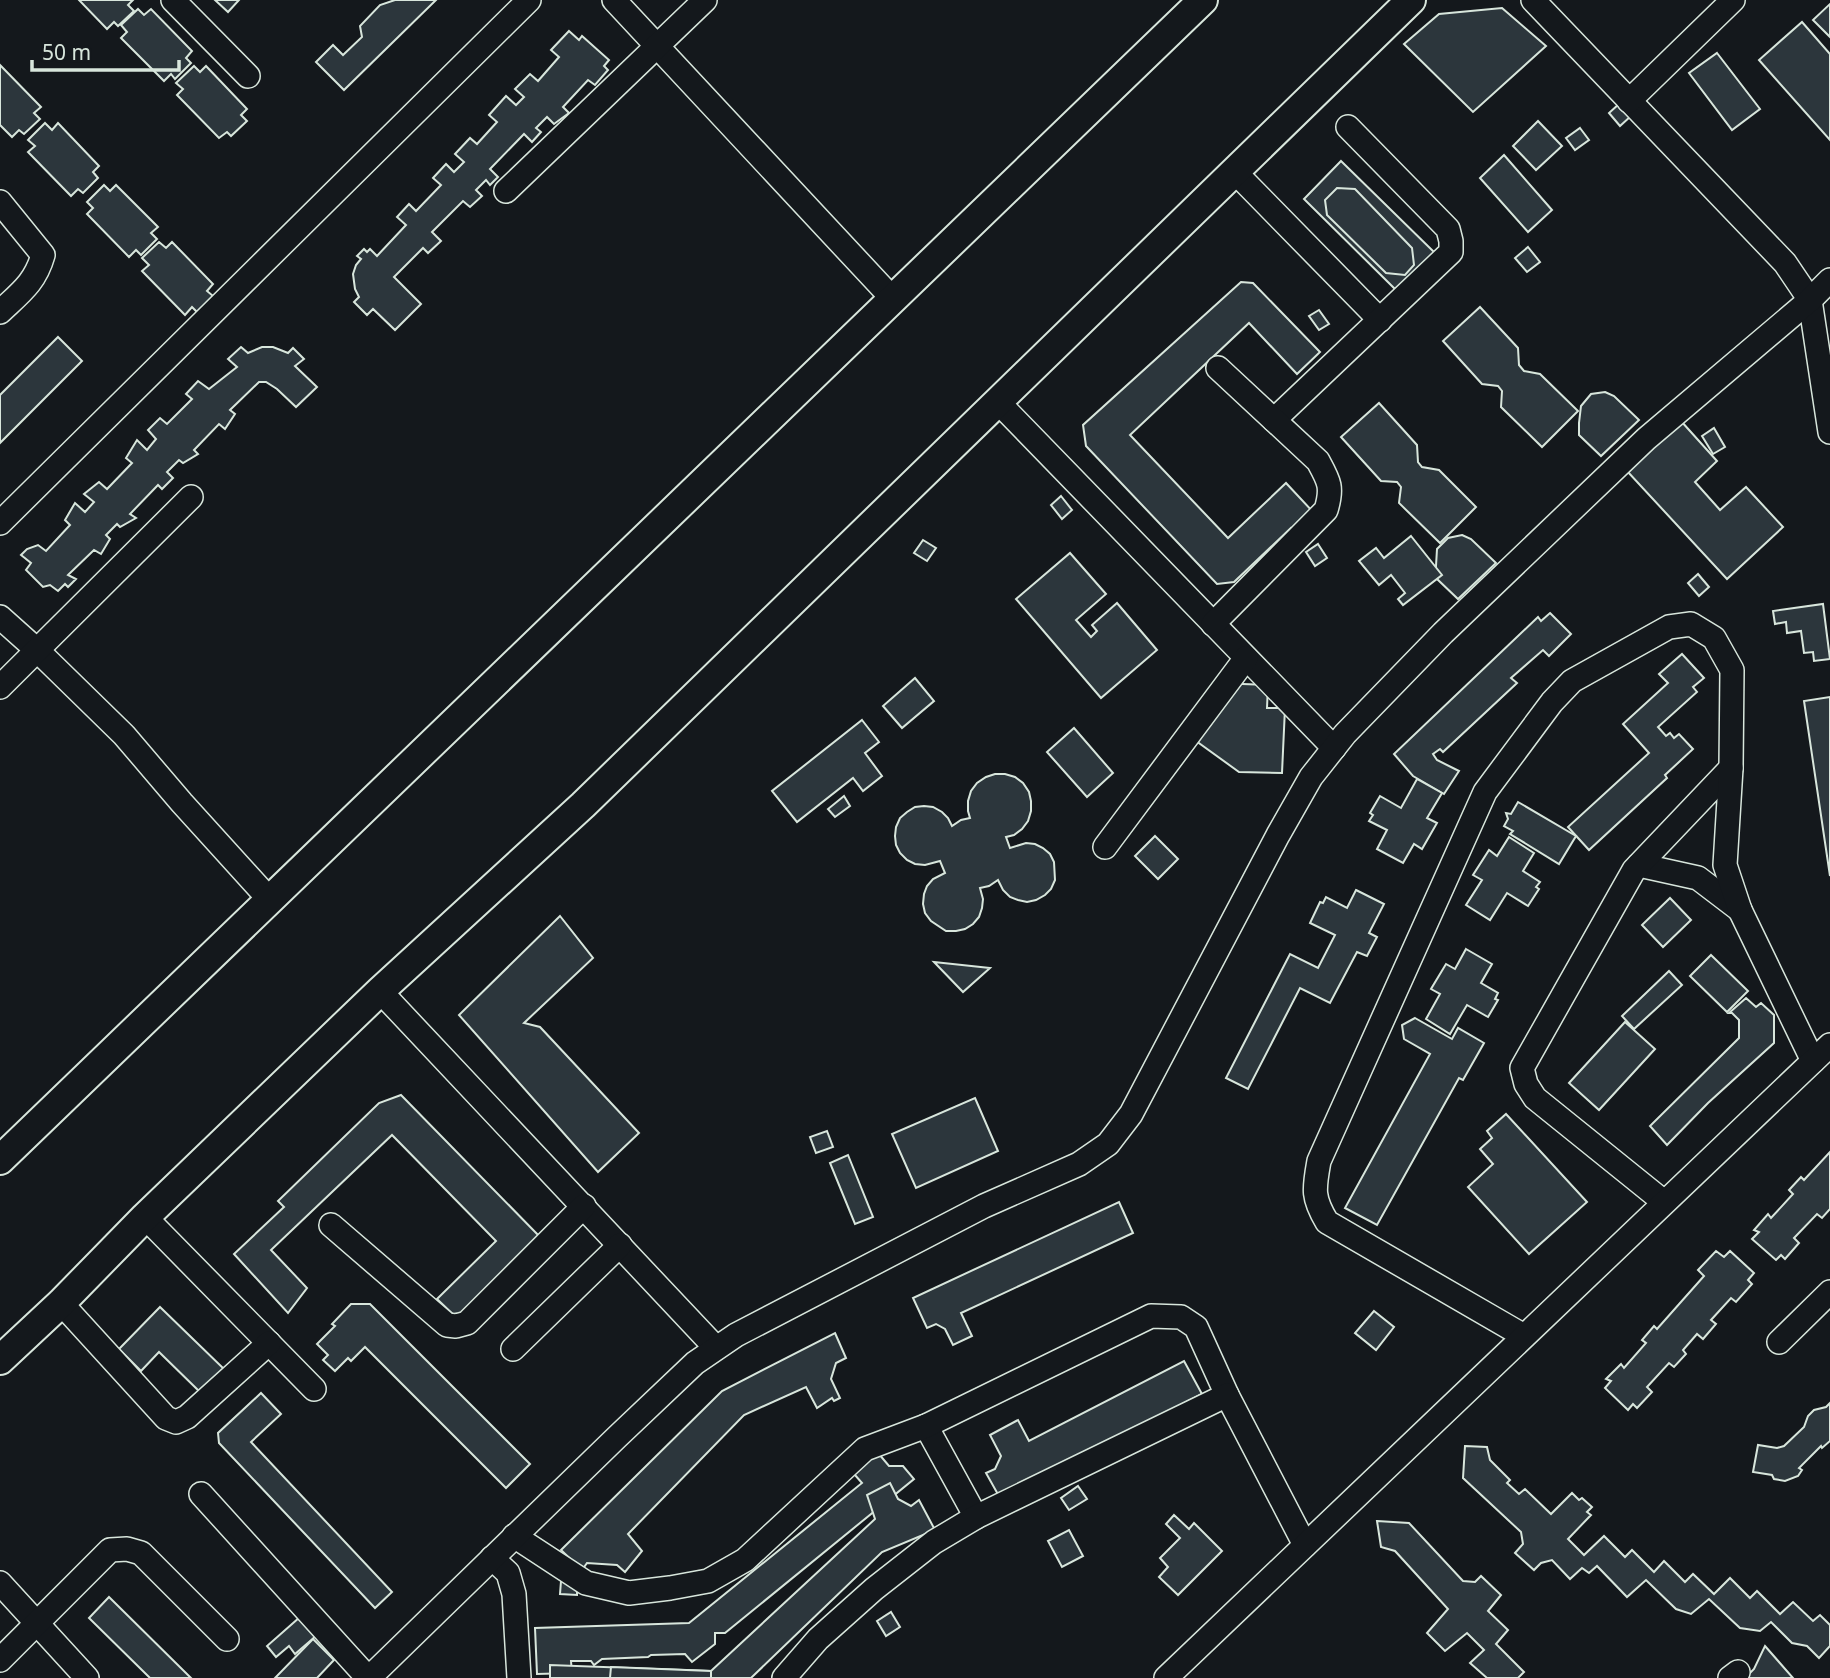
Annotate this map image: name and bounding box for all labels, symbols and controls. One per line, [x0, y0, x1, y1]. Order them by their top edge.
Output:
scale bar [32, 28, 178, 72]
text: 50 m [42, 38, 91, 66]

